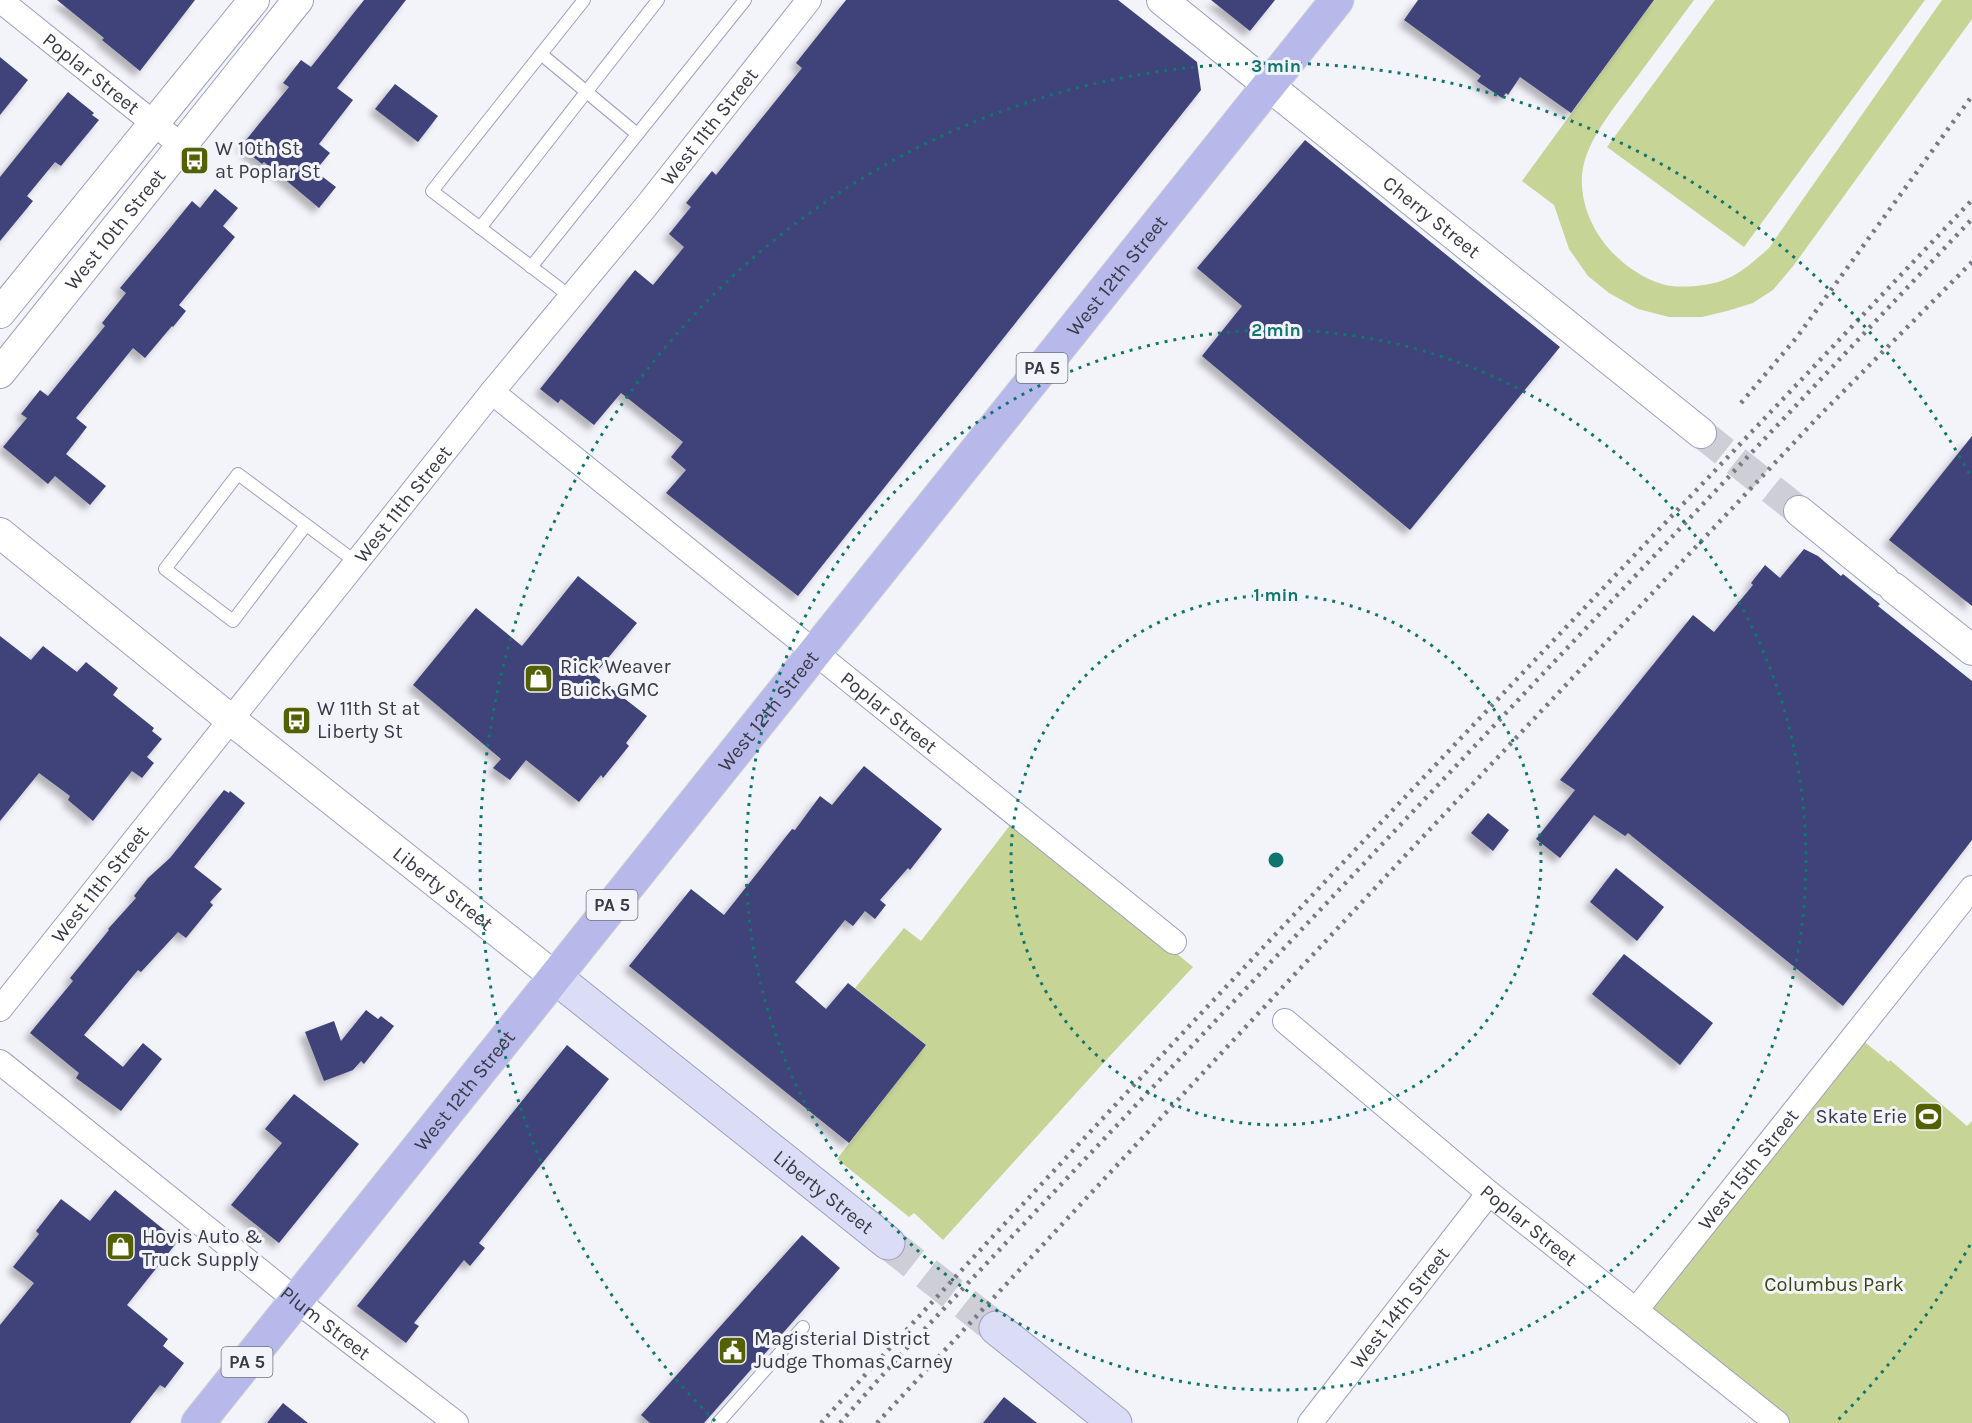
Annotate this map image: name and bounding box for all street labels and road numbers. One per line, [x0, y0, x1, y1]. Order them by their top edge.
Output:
street label: Poplar Street [38, 28, 144, 120]
street label: West 11th Street [656, 63, 763, 190]
street label: West 10th Street [60, 164, 171, 295]
street label: Cherry Street [1378, 171, 1485, 263]
street label: West 12th Street [1062, 210, 1172, 341]
road number: PA 5 [1016, 353, 1068, 383]
street label: West 11th Street [350, 441, 457, 567]
street label: West 12th Street [713, 646, 824, 776]
street label: Poplar Street [836, 667, 942, 759]
street label: West 11th Street [47, 821, 154, 947]
street label: Liberty Street [388, 842, 498, 936]
road number: PA 5 [586, 890, 638, 920]
street label: West 12th Street [409, 1025, 520, 1156]
street label: West 15th Street [1694, 1104, 1804, 1234]
street label: Liberty Street [769, 1145, 878, 1239]
street label: Poplar Street [1476, 1180, 1582, 1271]
street label: West 14th Street [1346, 1242, 1455, 1373]
street label: Plum Street [276, 1281, 375, 1365]
road number: PA 5 [222, 1347, 272, 1377]

